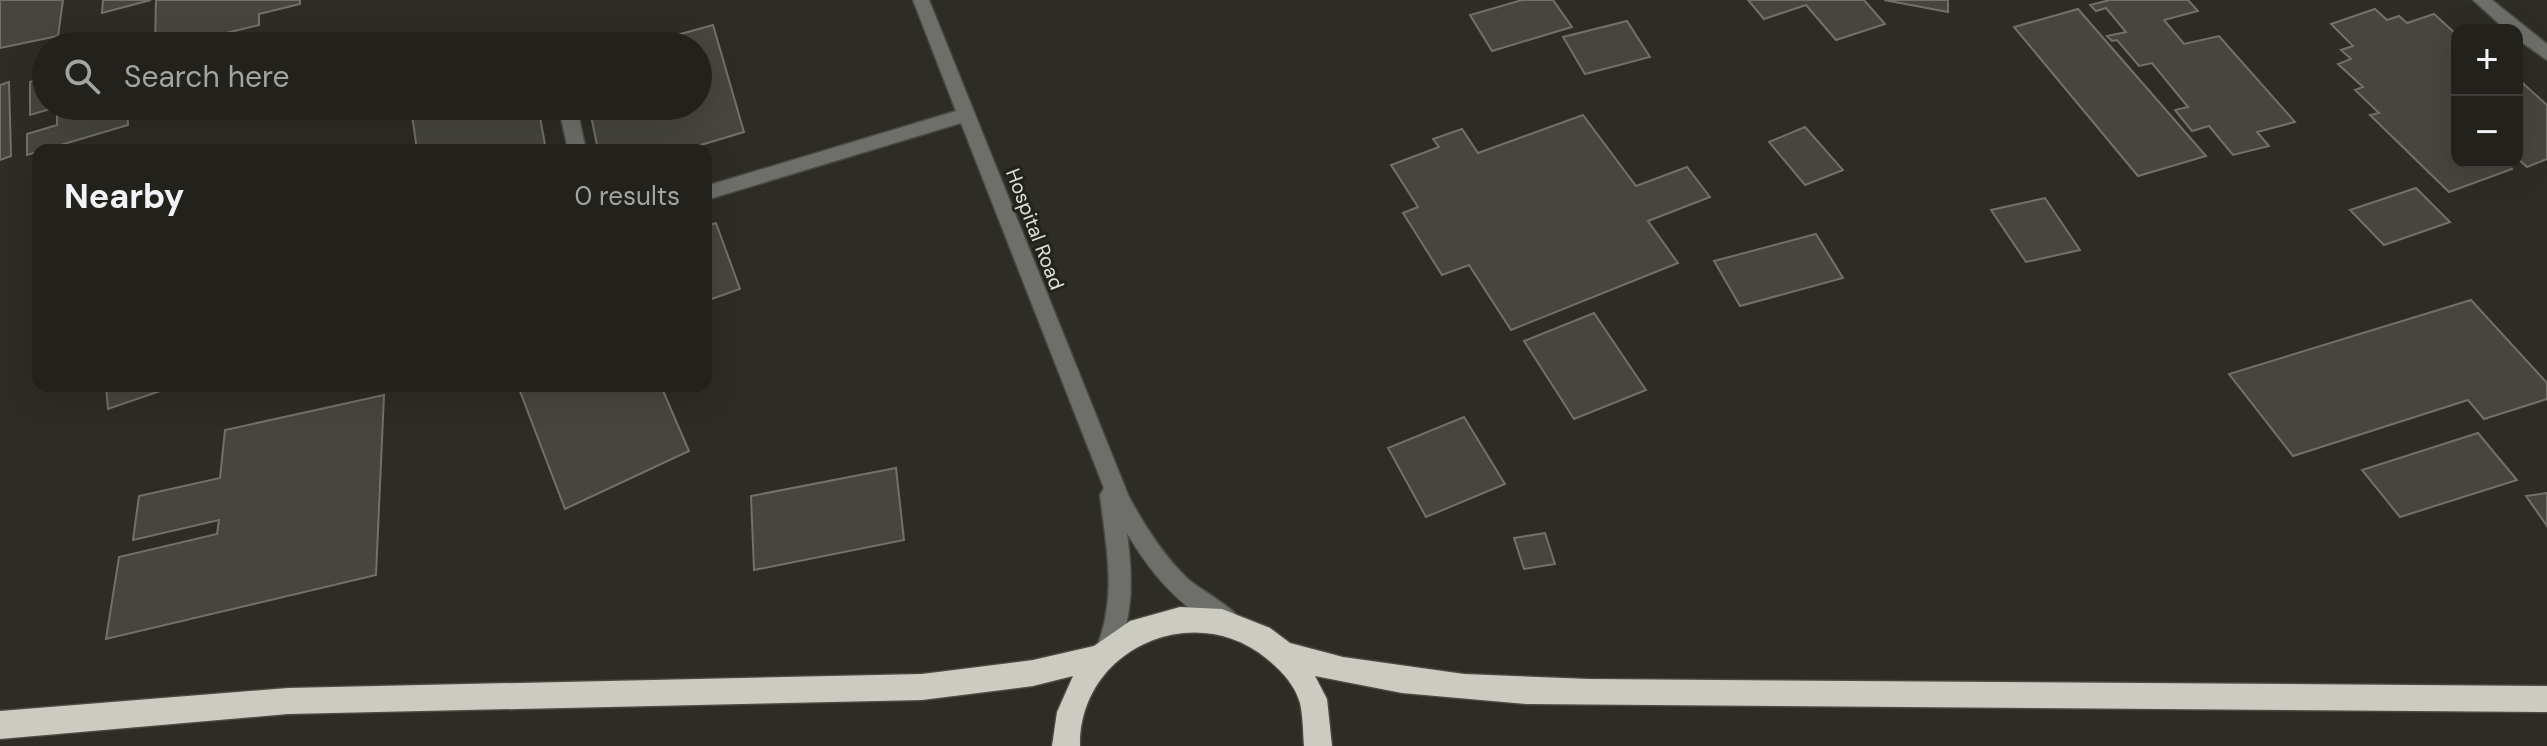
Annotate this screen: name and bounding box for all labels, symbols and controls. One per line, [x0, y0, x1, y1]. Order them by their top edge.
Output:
map controls [2451, 24, 2523, 168]
button: + [2451, 24, 2523, 96]
search box [32, 32, 712, 120]
icon: search [60, 54, 104, 98]
text: Search here [124, 57, 290, 96]
button: − [2451, 96, 2523, 168]
street label: Hospital Road [1000, 165, 1070, 293]
text: Nearby [64, 174, 184, 219]
text: 0 results [574, 179, 680, 213]

